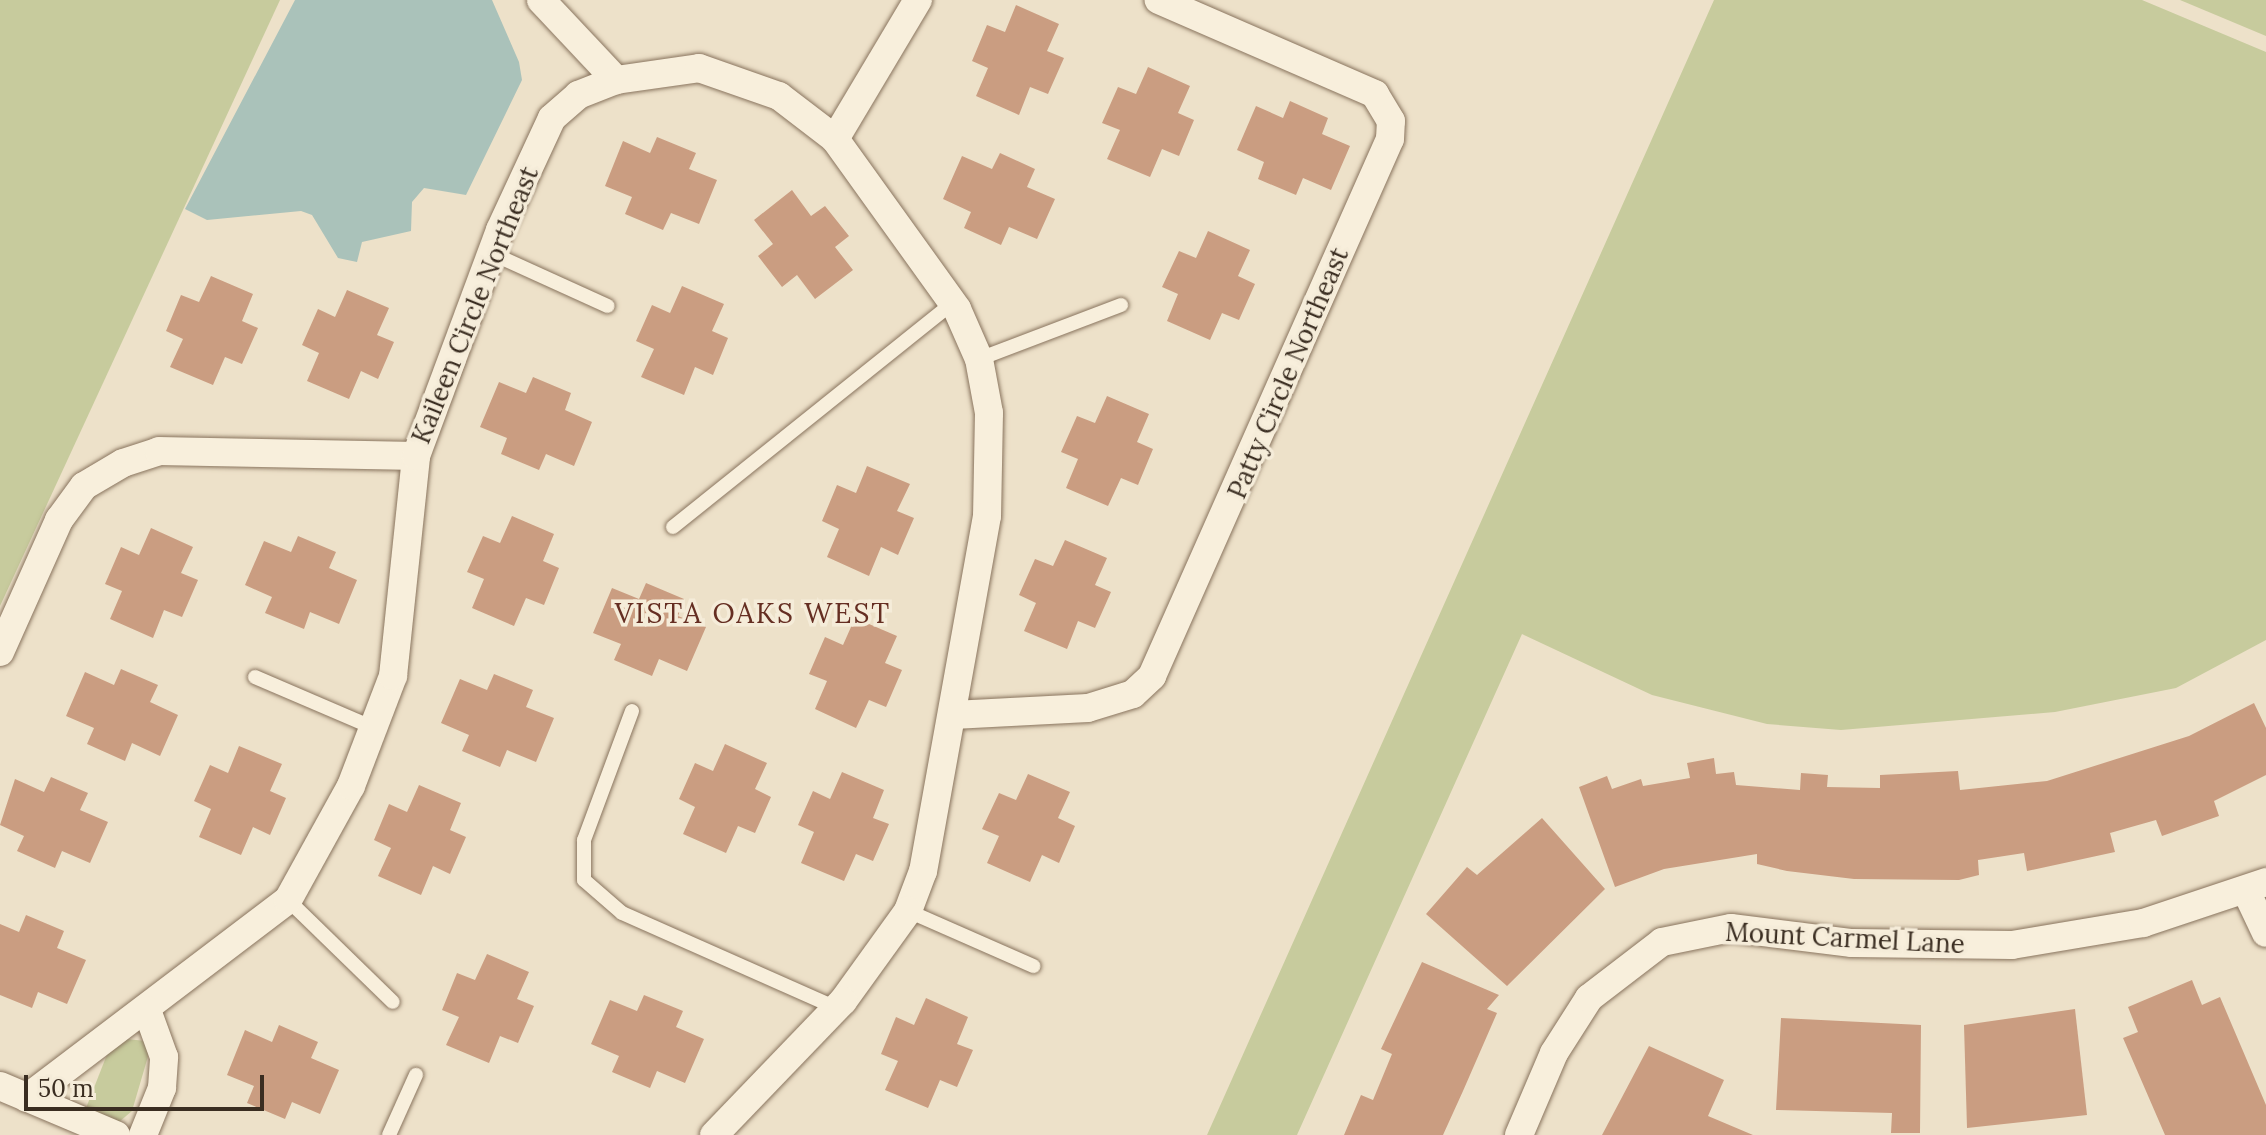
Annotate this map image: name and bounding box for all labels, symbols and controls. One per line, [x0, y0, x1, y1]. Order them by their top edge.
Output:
street label: Kaileen Circle Northeast [405, 162, 545, 448]
street label: Patty Circle Northeast [1221, 243, 1355, 503]
district label: VISTA OAKS WEST [615, 596, 891, 630]
street label: Mount Carmel Lane [1724, 916, 1966, 960]
scale bar [28, 1059, 268, 1109]
text: 50 m [38, 1073, 94, 1104]

